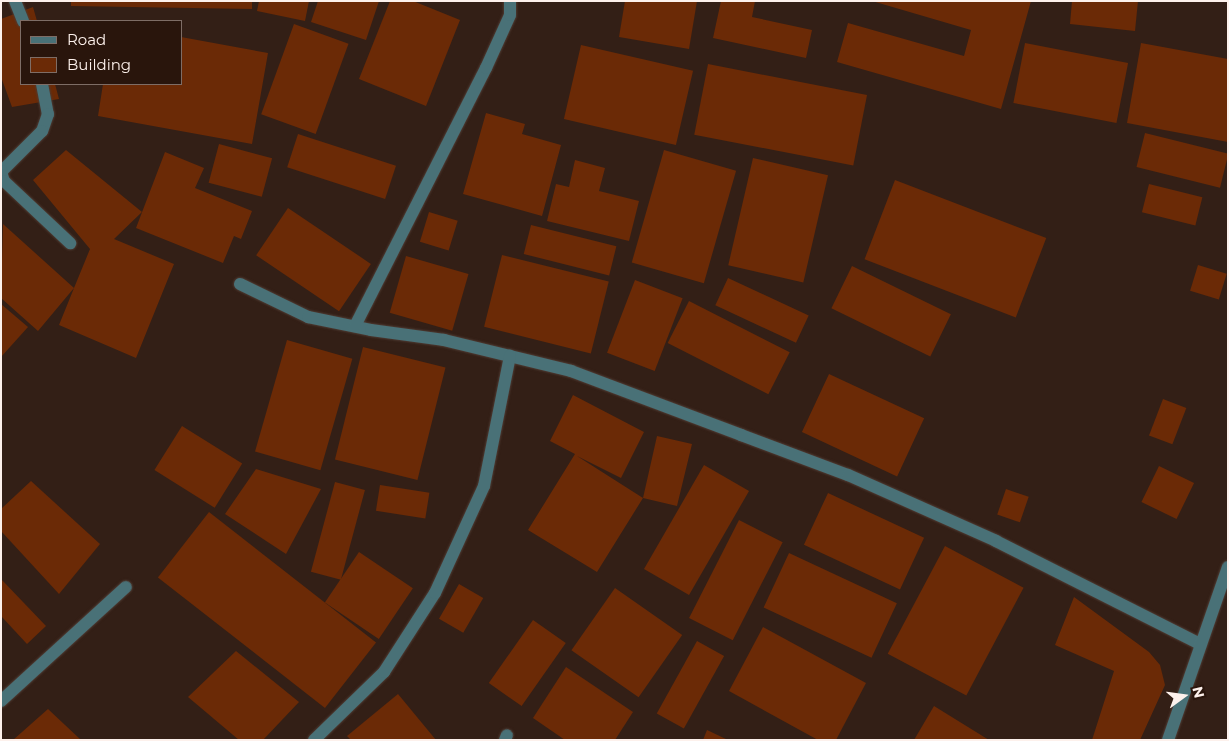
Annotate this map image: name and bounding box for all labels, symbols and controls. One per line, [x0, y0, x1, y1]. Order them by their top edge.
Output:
legend [20, 20, 182, 85]
text: Road [67, 30, 106, 49]
text: Building [67, 55, 131, 74]
north arrow [1159, 671, 1209, 721]
text: N [1188, 685, 1209, 700]

